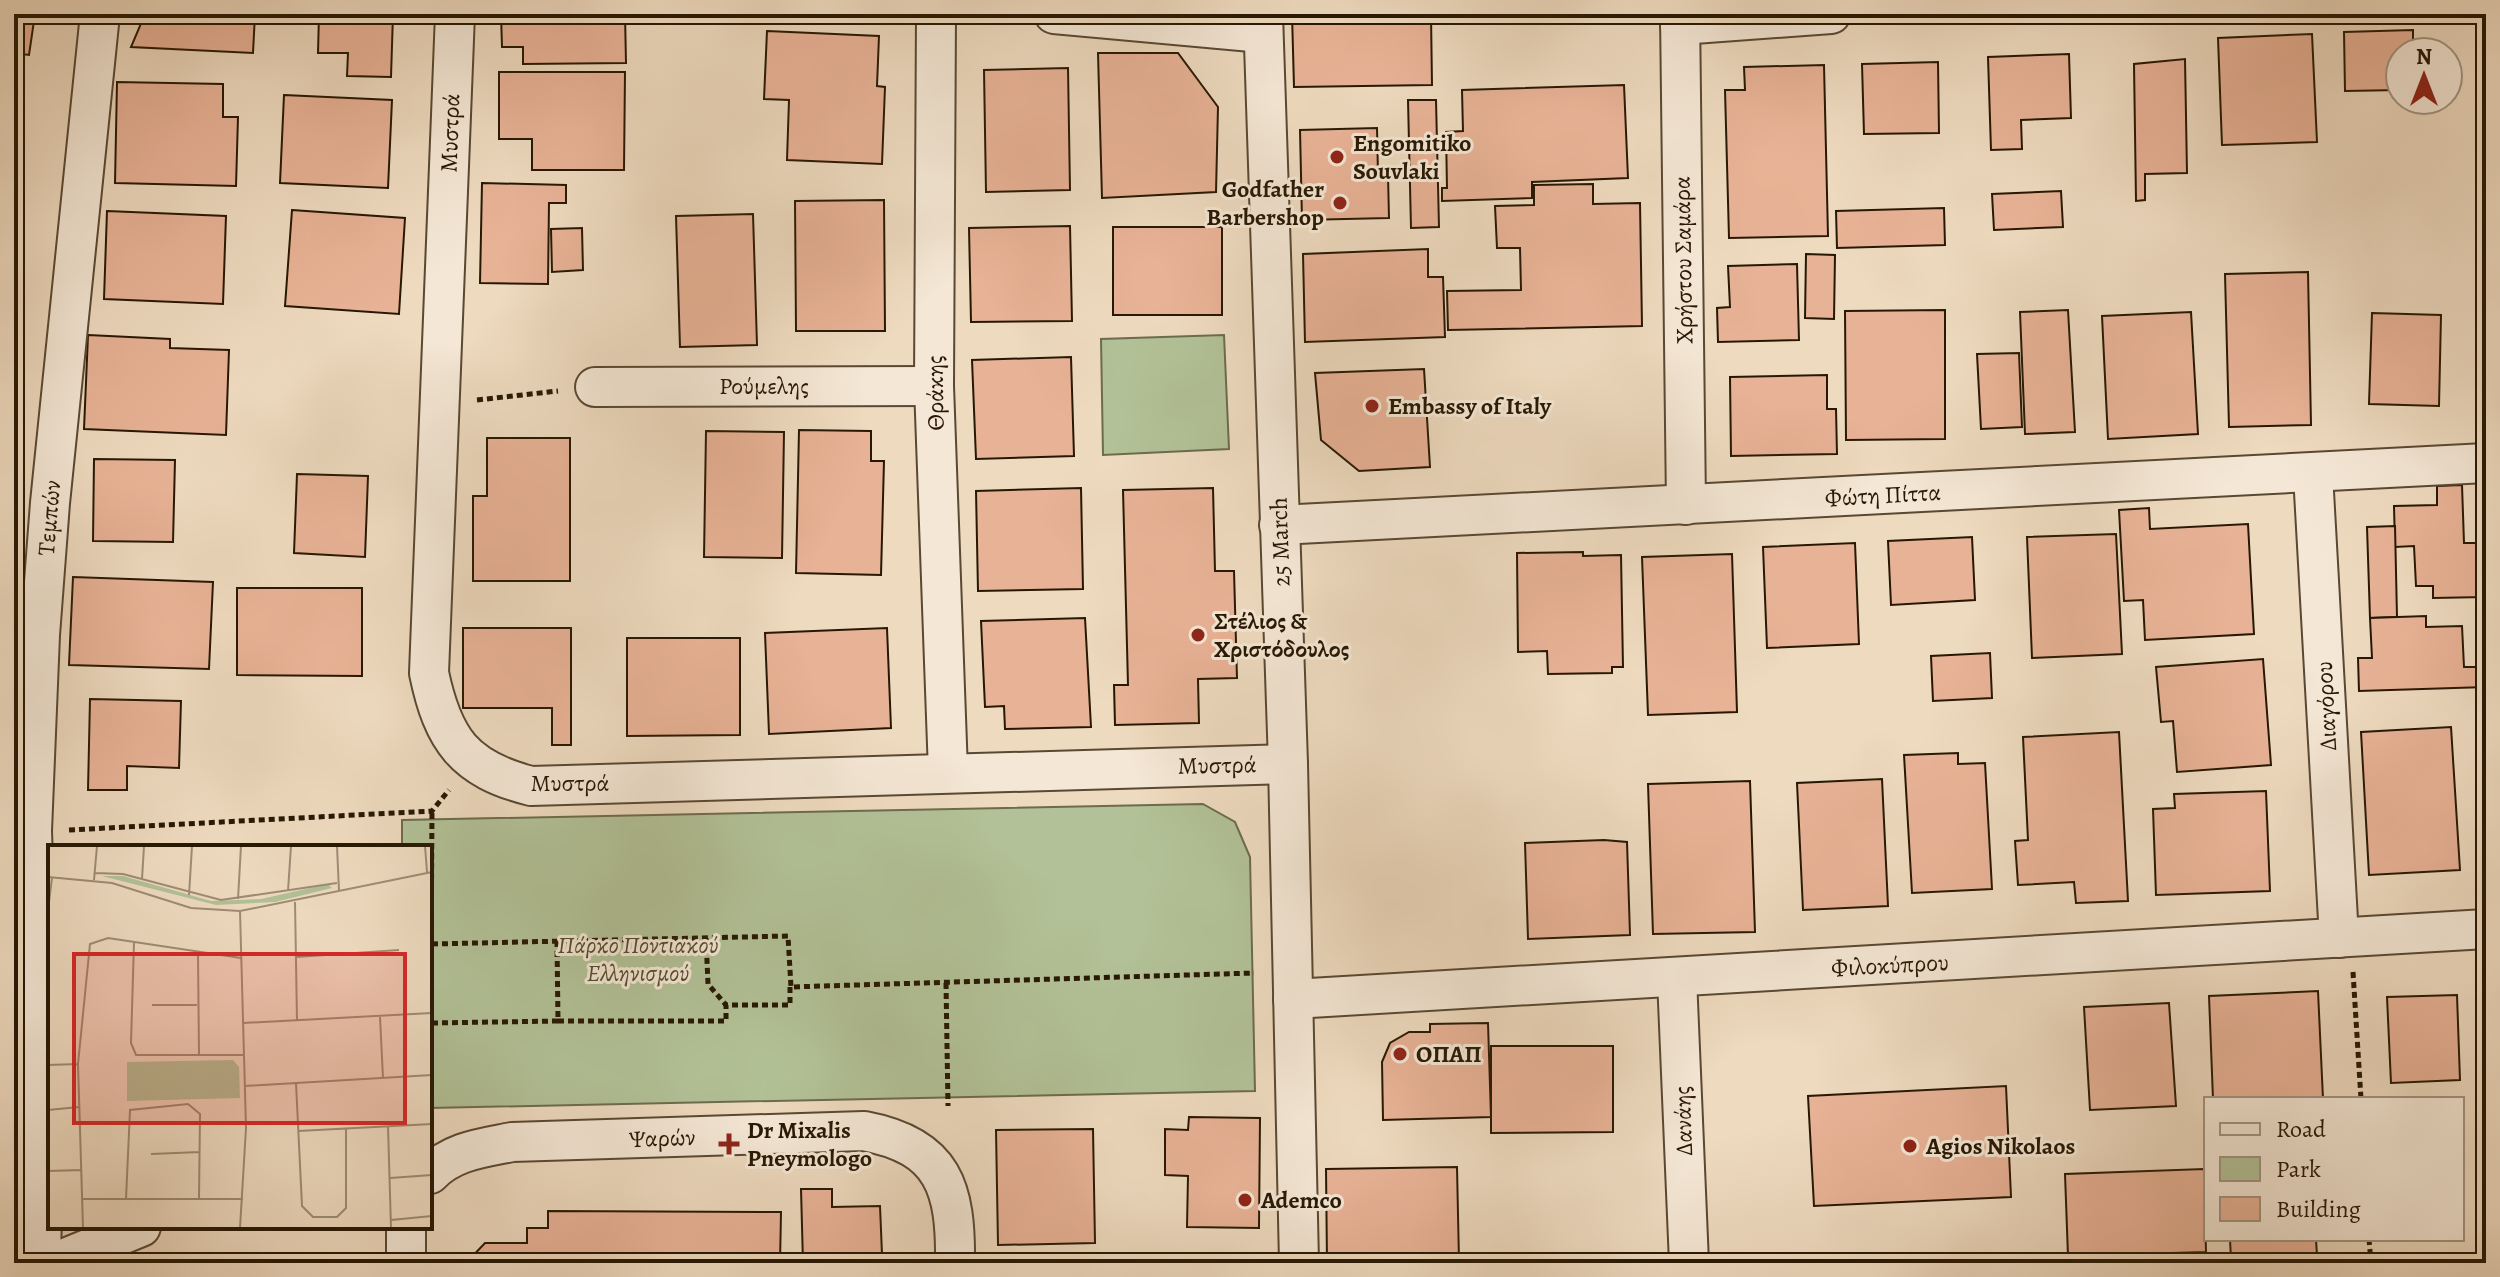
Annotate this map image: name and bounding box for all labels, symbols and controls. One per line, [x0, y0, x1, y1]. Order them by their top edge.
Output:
north arrow [2384, 36, 2464, 116]
text: N [2416, 42, 2432, 72]
street label: Μυστρά [433, 93, 467, 173]
place label: Engomitiko Souvlaki [1353, 127, 1471, 187]
marker: Engomitiko Souvlaki [1328, 148, 1346, 166]
place label: Godfather Barbershop [1206, 173, 1324, 233]
street label: Χρήστου Σαμάρα [1666, 176, 1700, 344]
marker: Godfather Barbershop [1331, 194, 1349, 212]
street label: Θράκης [918, 355, 952, 431]
street label: Ρούμελης [719, 370, 809, 402]
place label: Embassy of Italy [1388, 390, 1552, 422]
marker: Embassy of Italy [1363, 397, 1381, 415]
street label: Φώτη Πίττα [1824, 476, 1942, 514]
street label: Τεμπών [30, 479, 68, 557]
street label: 25 March [1262, 496, 1298, 587]
place label: Στέλιος & Χριστόδουλος [1214, 605, 1349, 665]
marker: Στέλιος & Χριστόδουλος [1189, 626, 1207, 644]
street label: Διαγόρου [2308, 660, 2344, 752]
street label: Μυστρά [1177, 748, 1257, 782]
street label: Μυστρά [530, 767, 610, 799]
inset map [48, 845, 432, 1229]
park label: Πάρκο Ποντιακού Ελληνισμού [557, 929, 719, 989]
street label: Φιλοκύπρου [1830, 946, 1950, 984]
place label: ΟΠΑΠ [1416, 1038, 1482, 1070]
marker: ΟΠΑΠ [1391, 1045, 1409, 1063]
street label: Δανάης [1666, 1086, 1700, 1156]
legend [2204, 1097, 2464, 1241]
text: Road [2276, 1113, 2326, 1145]
place label: Dr Mixalis Pneymologo [747, 1114, 872, 1174]
street label: Ψαρών [628, 1121, 696, 1155]
place label: Agios Nikolaos [1925, 1130, 2075, 1162]
marker: Dr Mixalis Pneymologo [718, 1133, 740, 1155]
marker: Agios Nikolaos [1901, 1137, 1919, 1155]
text: Park [2276, 1153, 2321, 1185]
place label: Ademco [1260, 1184, 1342, 1216]
marker: Ademco [1236, 1191, 1254, 1209]
text: Building [2276, 1193, 2361, 1225]

